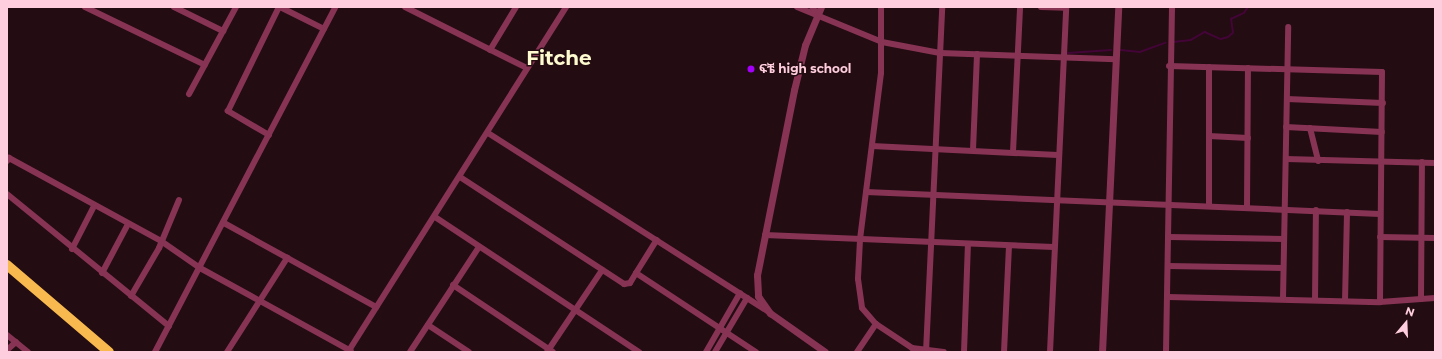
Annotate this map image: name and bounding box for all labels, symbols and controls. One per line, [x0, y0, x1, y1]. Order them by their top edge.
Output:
district label: Fitche [526, 46, 592, 70]
place label: ፍቼ high school [759, 62, 851, 76]
marker: ፍቼ high school [746, 64, 756, 74]
north arrow [1386, 303, 1426, 343]
text: N [1403, 304, 1416, 320]

